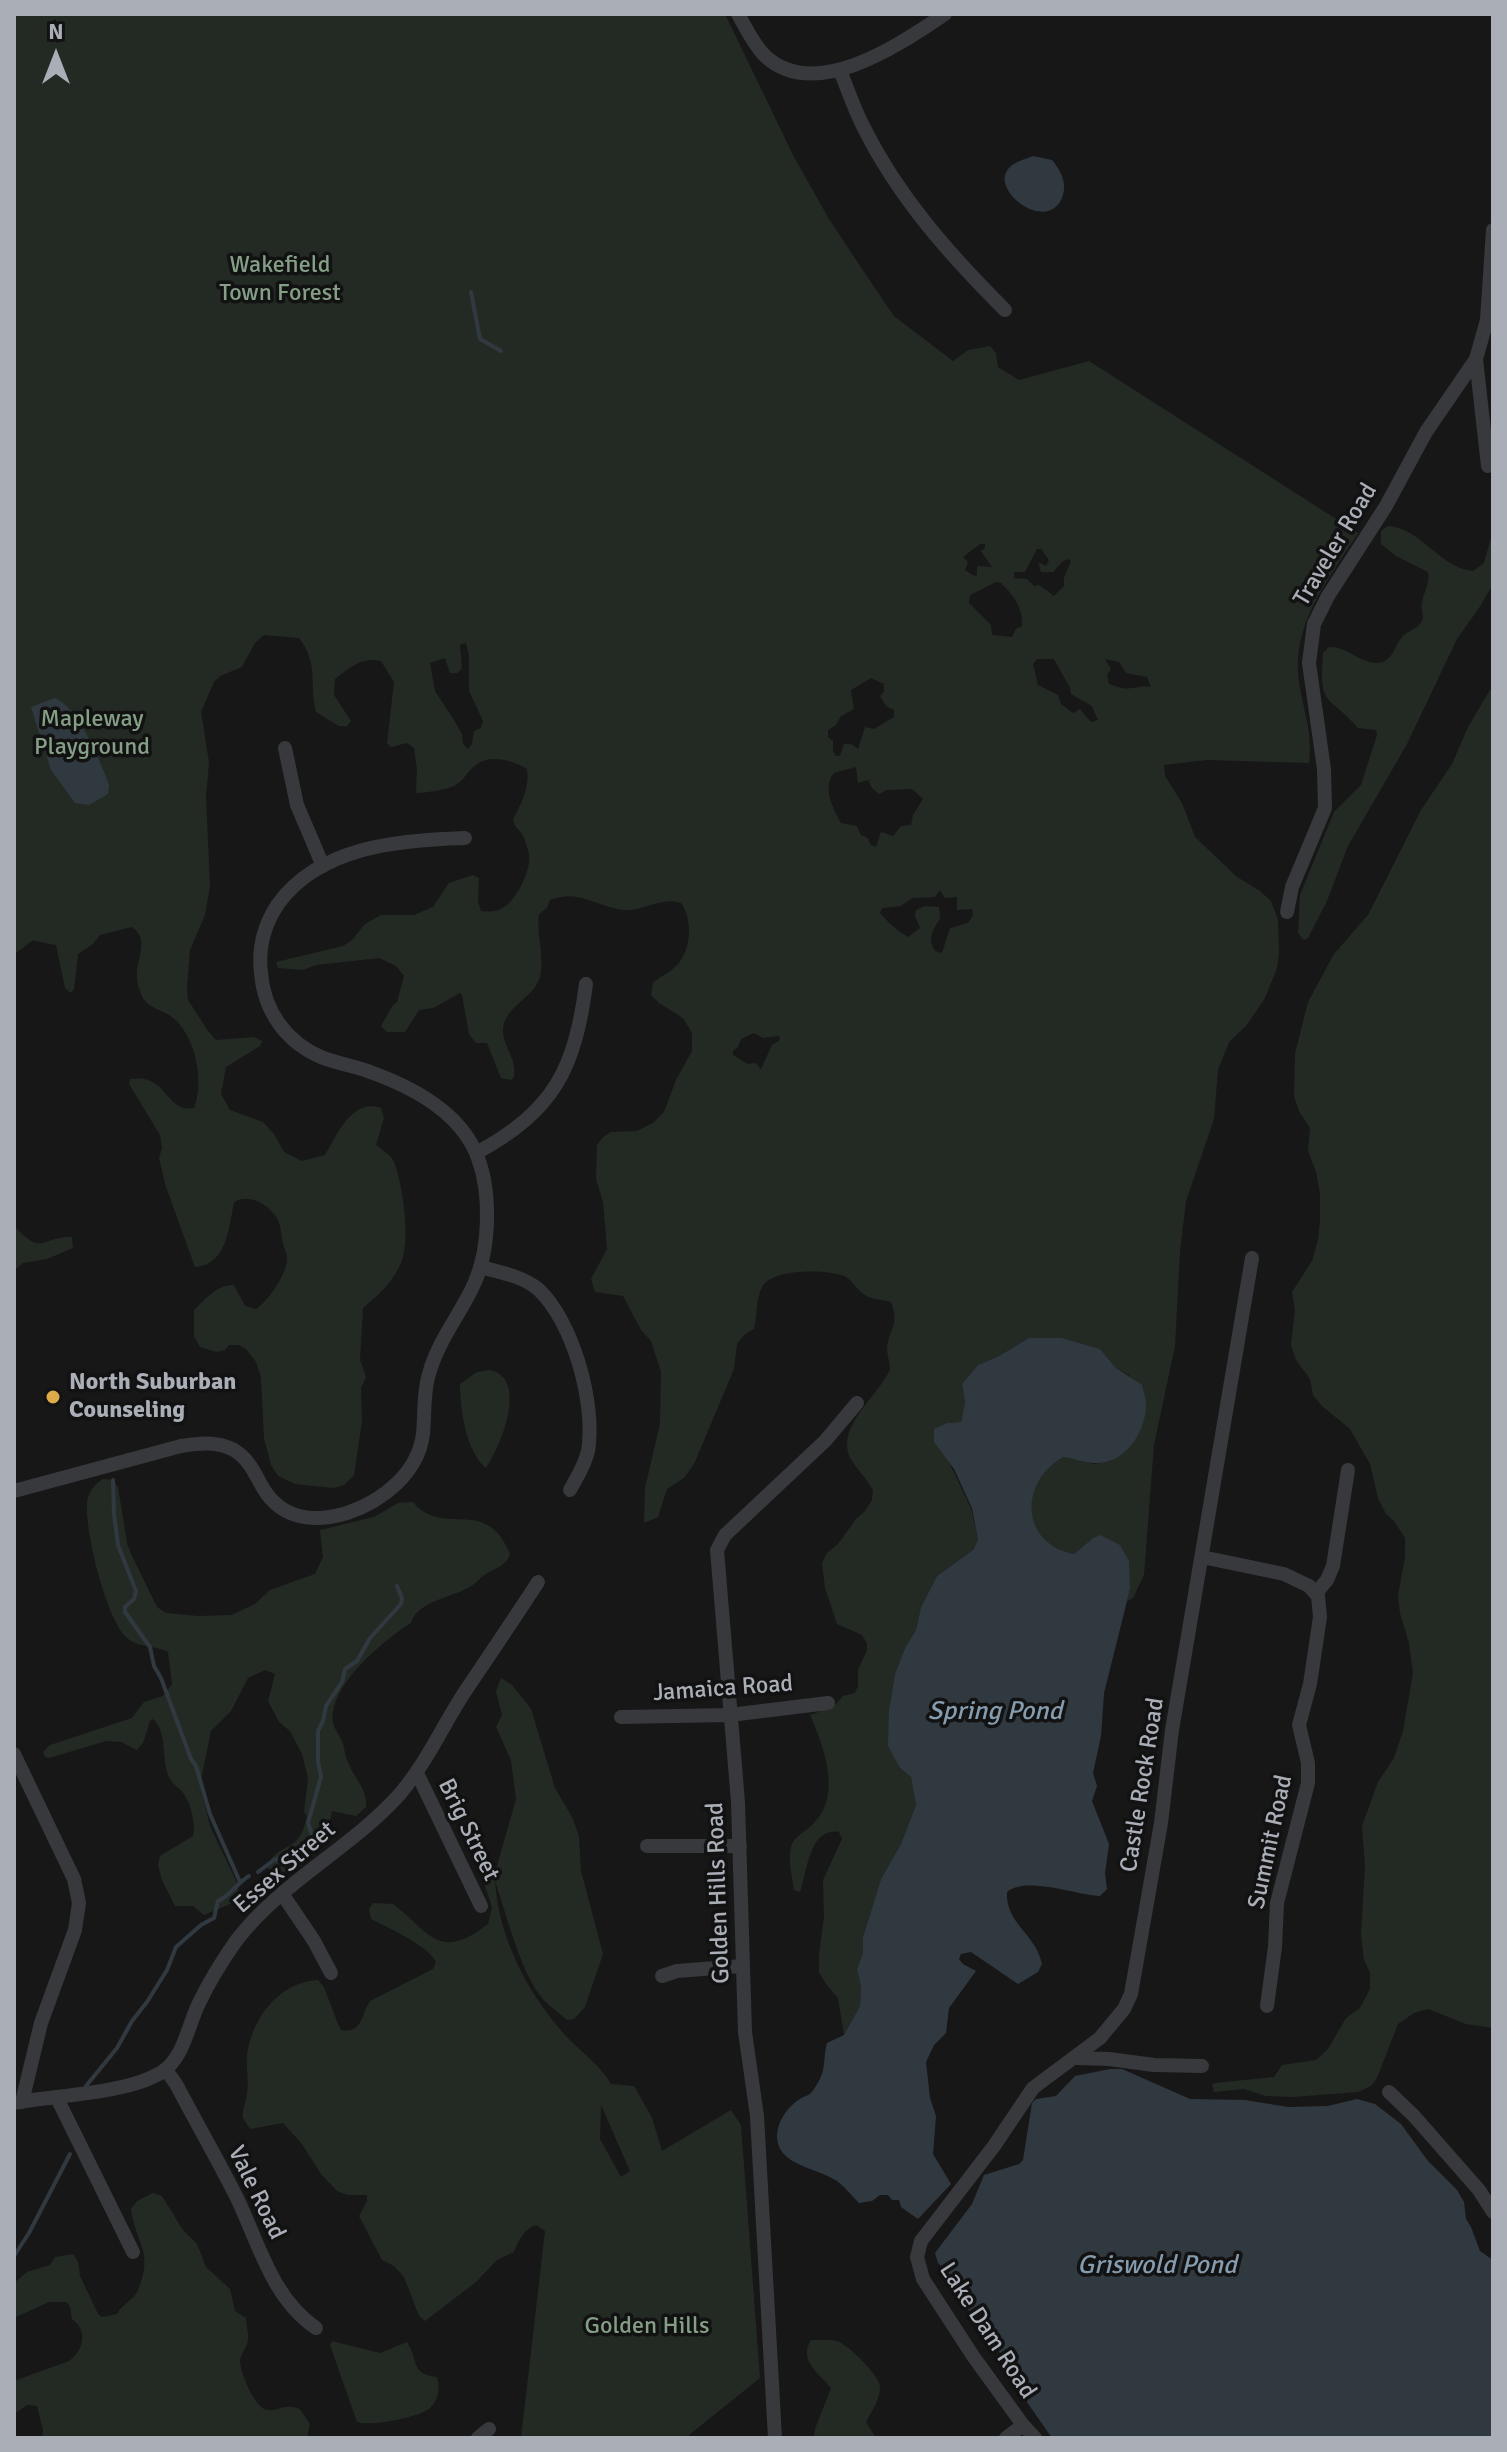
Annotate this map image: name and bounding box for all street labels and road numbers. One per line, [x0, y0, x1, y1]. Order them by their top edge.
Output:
street label: Traveler Road [1288, 478, 1384, 612]
street label: Jamaica Road [652, 1670, 794, 1708]
street label: Castle Rock Road [1115, 1696, 1171, 1874]
street label: Summit Road [1243, 1772, 1299, 1912]
street label: Brig Street [431, 1774, 505, 1886]
street label: Golden Hills Road [701, 1802, 737, 1984]
street label: Essex Street [228, 1816, 342, 1920]
street label: Vale Road [221, 2142, 291, 2244]
street label: Lake Dam Road [932, 2257, 1042, 2405]

